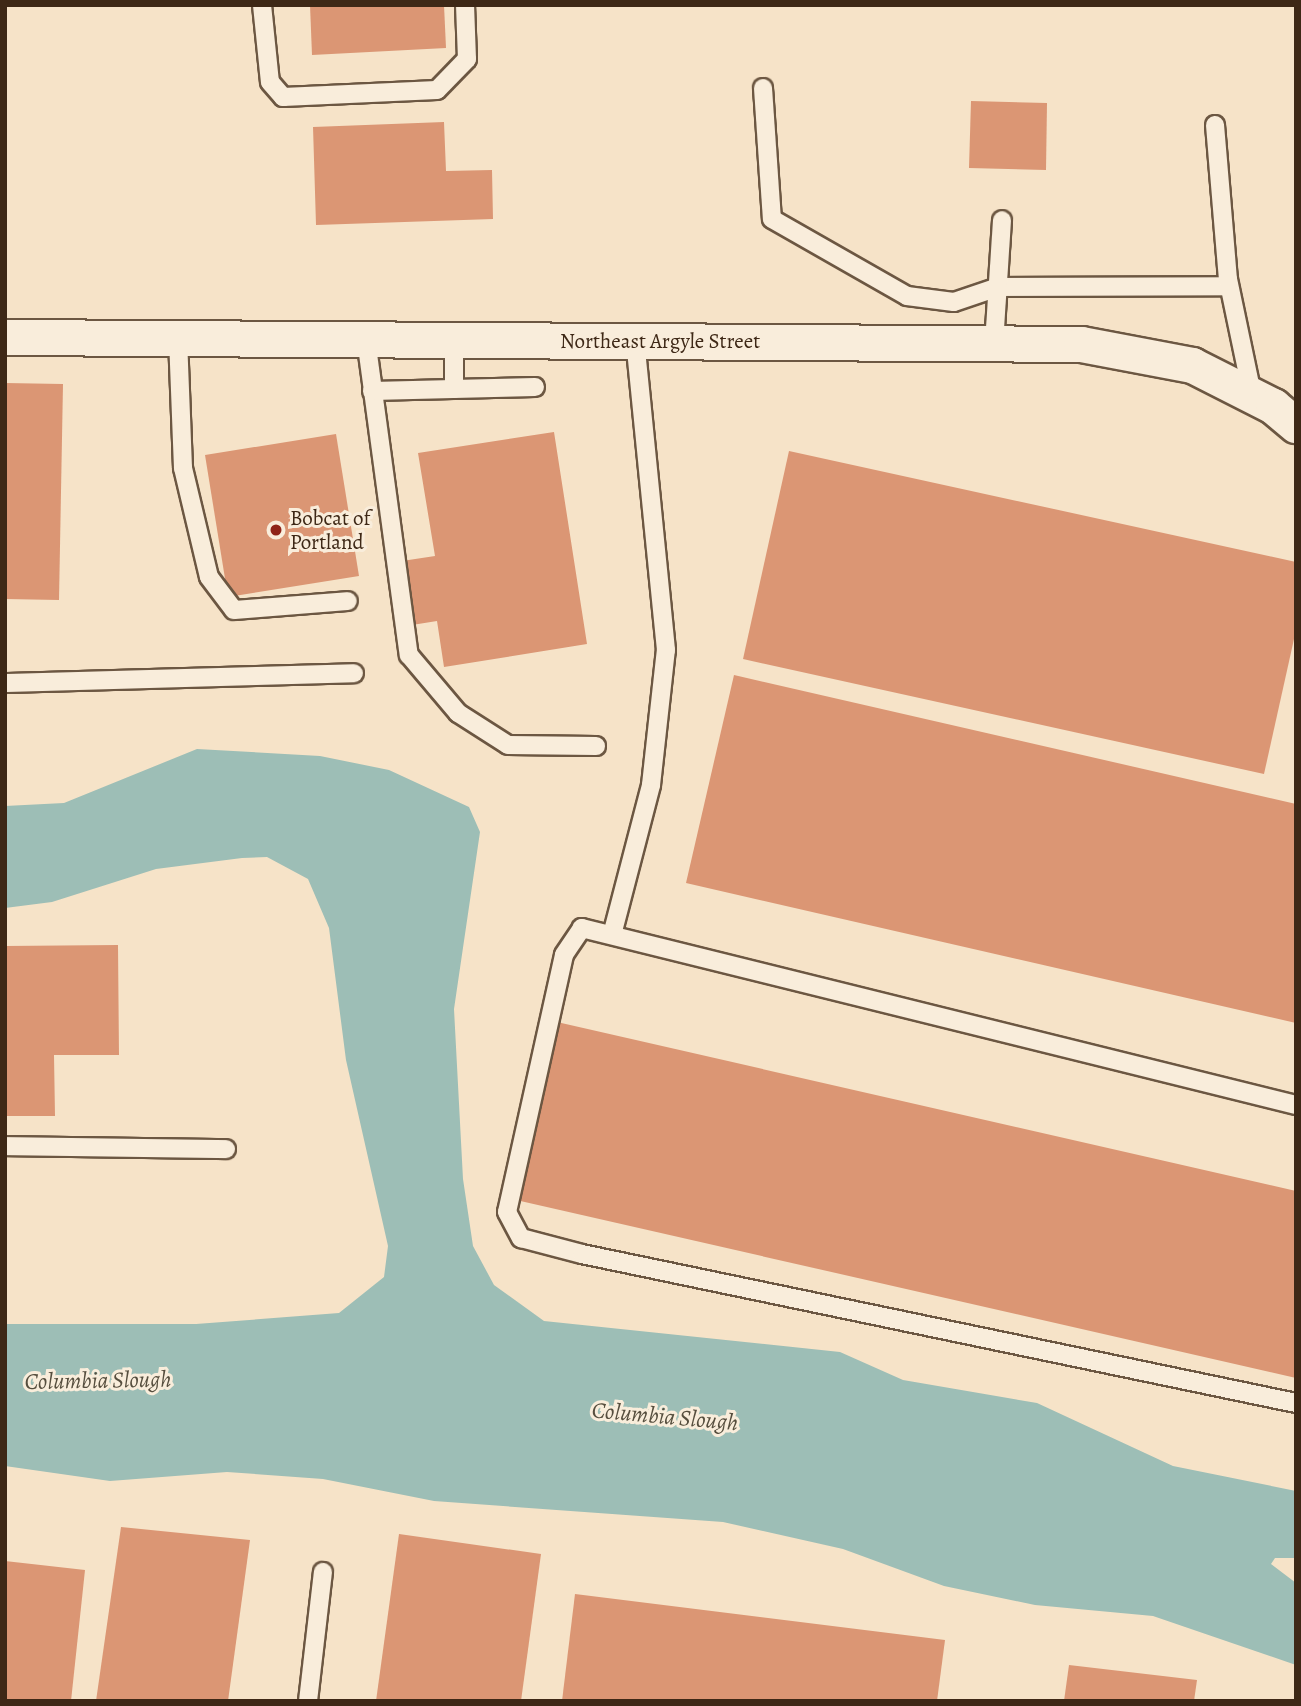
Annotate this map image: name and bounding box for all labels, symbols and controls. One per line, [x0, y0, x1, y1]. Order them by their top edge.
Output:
street label: Northeast Argyle Street [560, 328, 760, 354]
place label: Bobcat of Portland [290, 505, 370, 555]
marker: Bobcat of Portland [268, 522, 284, 538]
water label: Columbia Slough [24, 1366, 172, 1396]
water label: Columbia Slough [591, 1397, 739, 1437]

